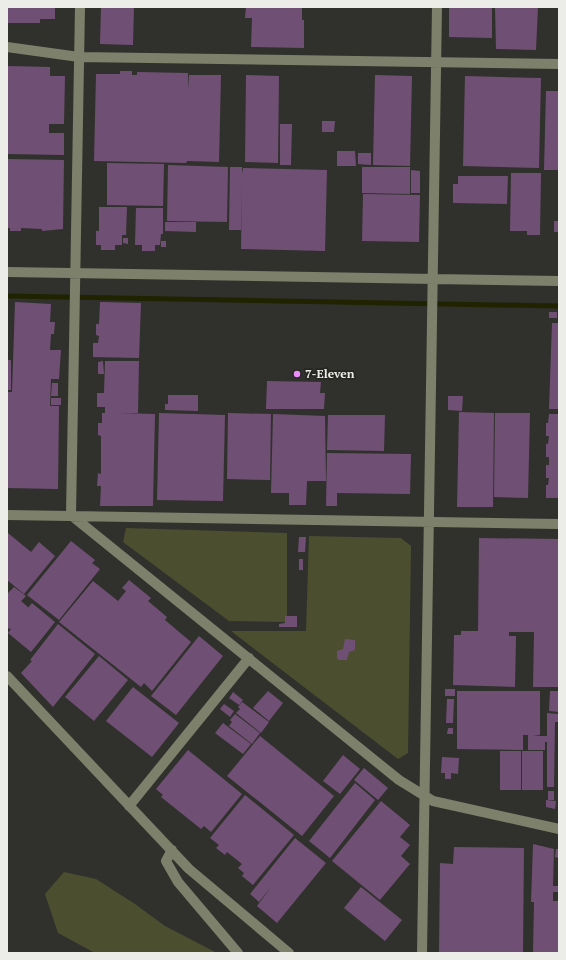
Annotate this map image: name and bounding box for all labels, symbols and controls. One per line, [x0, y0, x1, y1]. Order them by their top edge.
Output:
place label: 7-Eleven [305, 366, 355, 381]
marker: 7-Eleven [292, 369, 302, 379]

